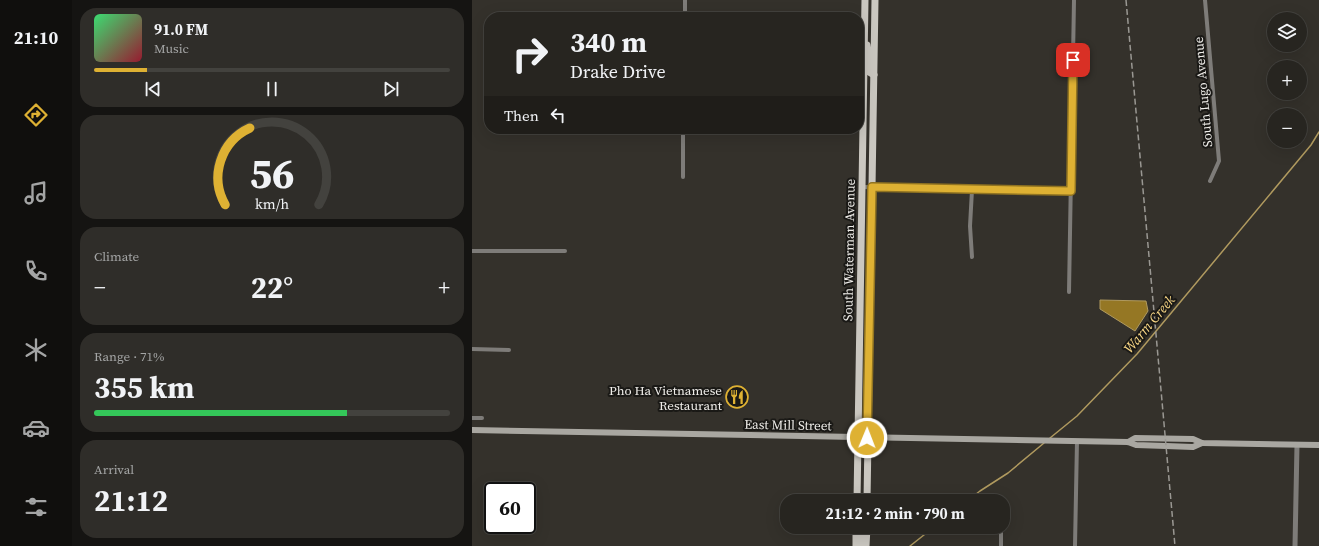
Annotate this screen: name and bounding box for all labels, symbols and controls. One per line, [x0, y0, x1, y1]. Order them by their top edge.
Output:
map controls [1267, 12, 1307, 148]
button: layers [1267, 12, 1307, 52]
text: 91.0 FM [154, 19, 208, 40]
text: 340 m [570, 23, 647, 61]
text: 21:10 [14, 25, 58, 50]
icon: right [504, 28, 556, 80]
street label: South Lugo Avenue [1190, 36, 1216, 148]
text: Music [154, 40, 189, 57]
pin [1056, 43, 1090, 77]
icon: arrive [1062, 49, 1084, 71]
text: Drake Drive [570, 59, 666, 84]
button: + [1267, 60, 1307, 100]
icon: previous [142, 78, 164, 100]
icon: pause [261, 78, 283, 100]
icon: next [380, 78, 402, 100]
icon: directions [22, 101, 50, 129]
icon: left [547, 104, 569, 126]
text: Then [504, 105, 539, 126]
button: − [1267, 108, 1307, 148]
text: 56 [249, 144, 295, 201]
street label: South Waterman Avenue [839, 178, 859, 321]
icon: music [22, 179, 50, 207]
text: km/h [255, 193, 289, 213]
text: Climate [94, 248, 139, 265]
icon: phone [22, 257, 50, 285]
text: 22° [251, 267, 293, 308]
text: − [94, 272, 106, 302]
text: + [438, 272, 450, 302]
water label: Warm Creek [1119, 290, 1180, 357]
icon: climate [22, 336, 50, 364]
text: Range · 71% [94, 348, 165, 365]
text: 355 km [94, 367, 194, 408]
place label: Pho Ha Vietnamese Restaurant [609, 382, 723, 414]
restaurant icon: Pho Ha Vietnamese Restaurant [724, 384, 750, 410]
icon: car [22, 414, 50, 442]
street label: East Mill Street [744, 416, 833, 434]
position arrow [846, 417, 888, 459]
text: Arrival [94, 461, 134, 478]
text: 21:12 [94, 480, 168, 521]
speed limit sign: 60 [484, 482, 536, 534]
icon: filters [22, 493, 50, 521]
text: 21:12 · 2 min · 790 m [826, 503, 965, 524]

